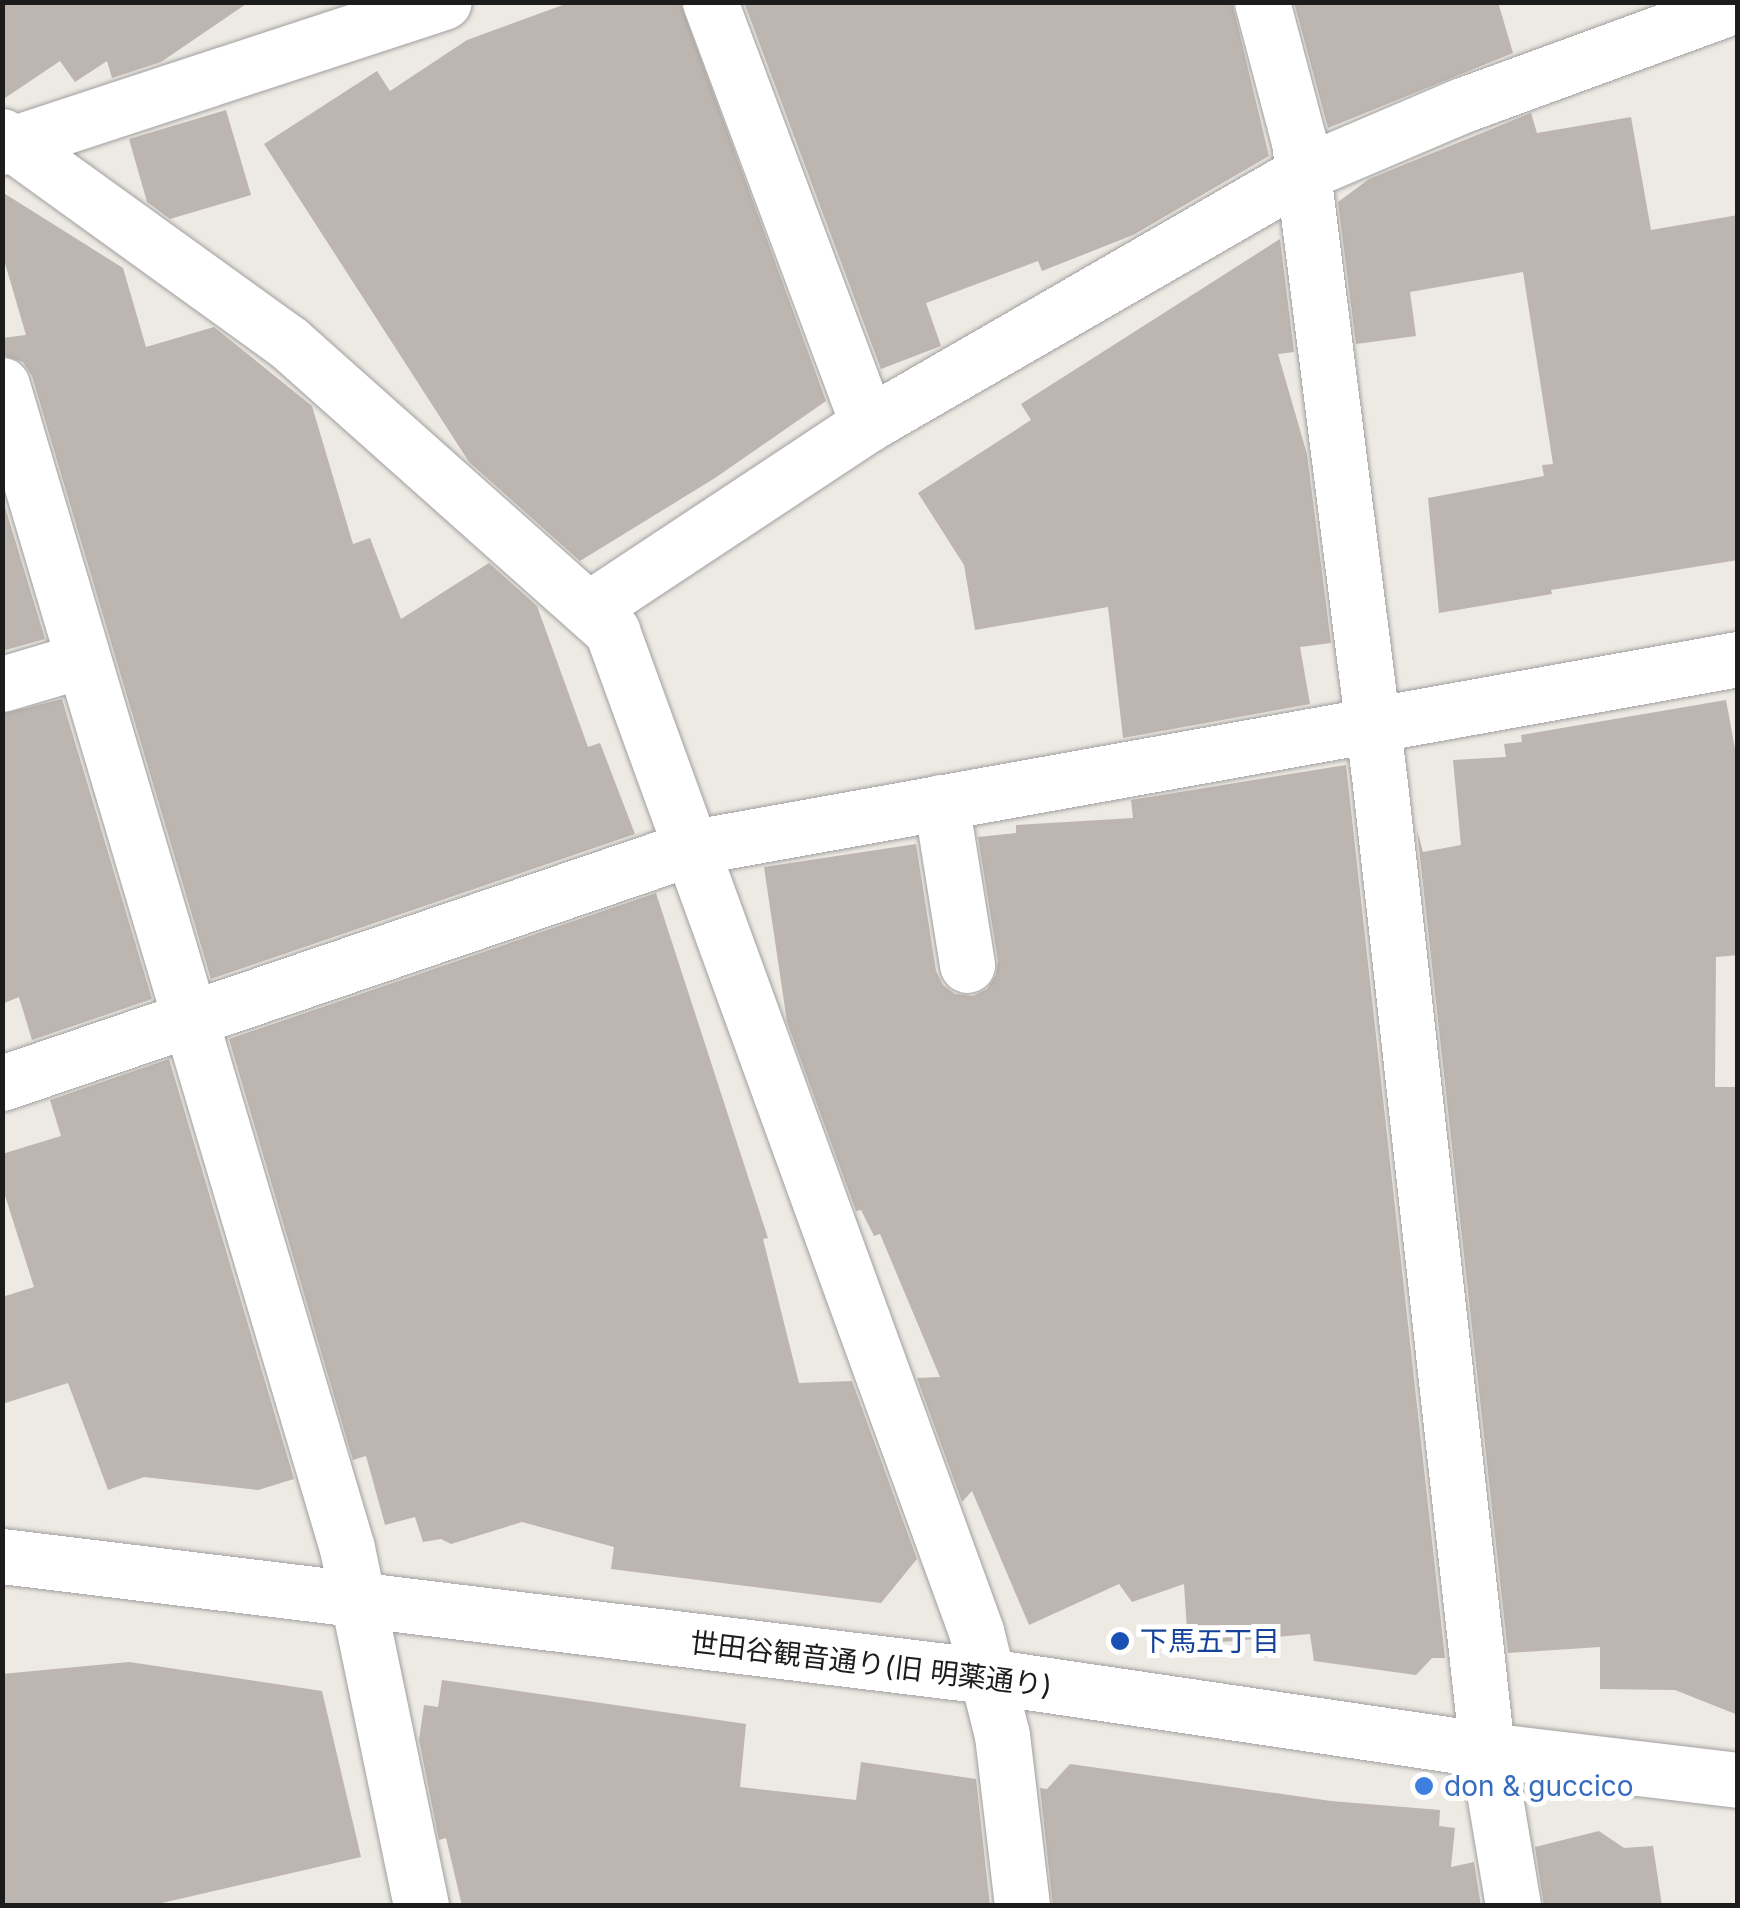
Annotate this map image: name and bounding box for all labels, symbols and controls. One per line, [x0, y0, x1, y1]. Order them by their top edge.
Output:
place label: 下馬五丁目 [1140, 1624, 1280, 1658]
street label: 世田谷観音通り(旧 明薬通り) [688, 1625, 1054, 1703]
marker: 下馬五丁目 [1109, 1630, 1131, 1652]
place label: don & guccico [1444, 1769, 1634, 1803]
marker: don & guccico [1413, 1775, 1435, 1797]

